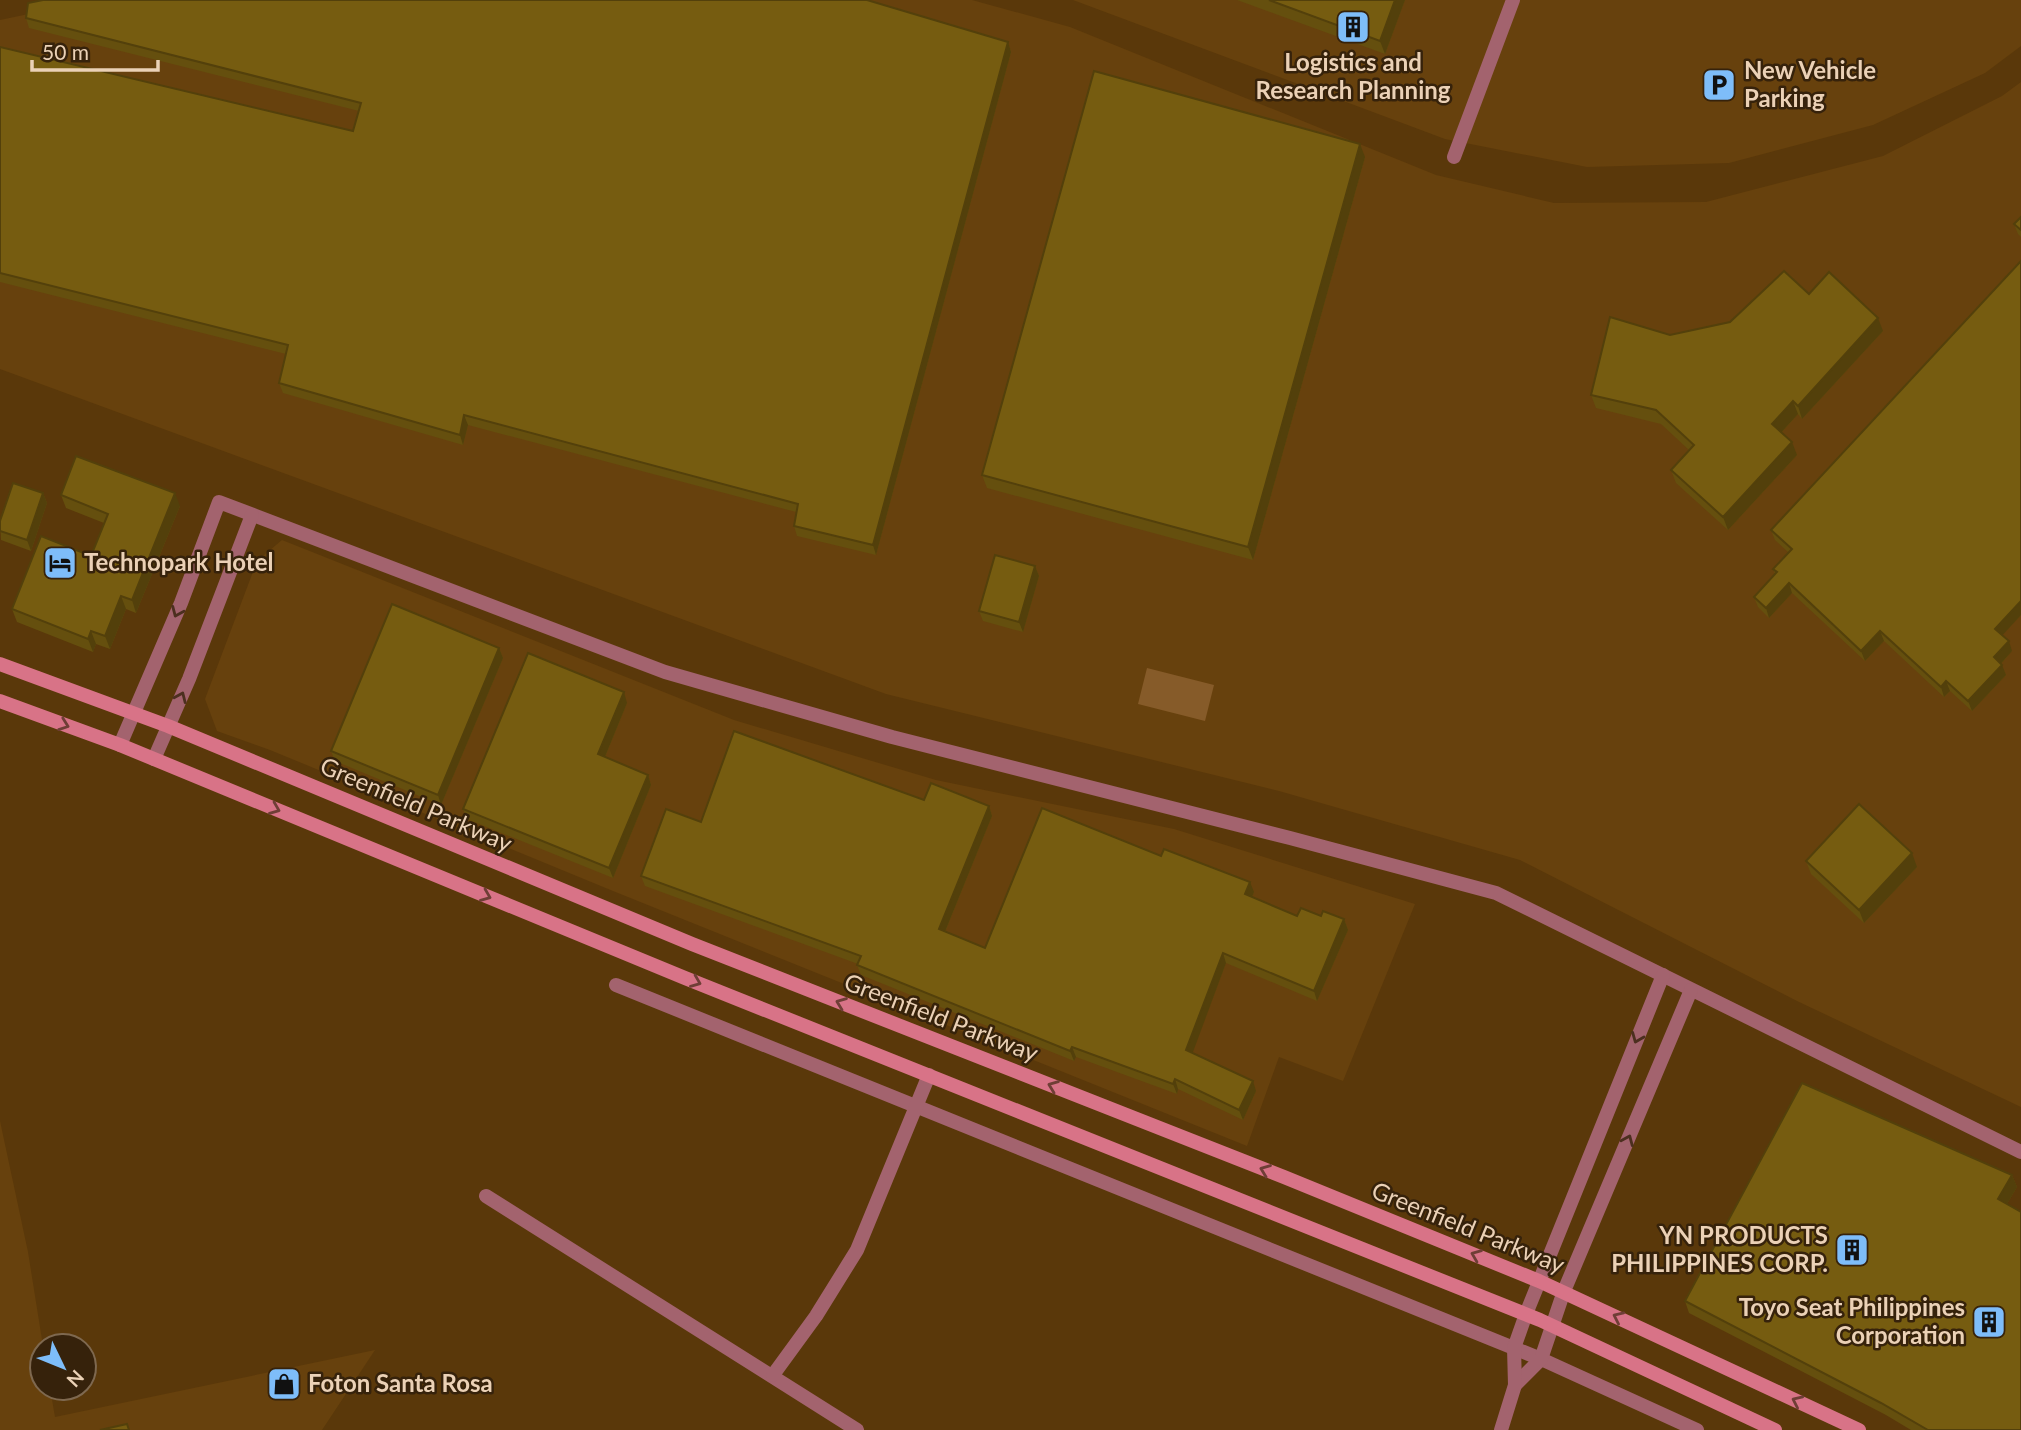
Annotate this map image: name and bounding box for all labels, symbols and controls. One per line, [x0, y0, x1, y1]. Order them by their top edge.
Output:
building icon: Logistics and Research Planning [1334, 8, 1372, 46]
scale bar [32, 28, 158, 72]
text: 50 m [42, 39, 89, 64]
place label: Logistics and Research Planning [1256, 47, 1451, 104]
place label: New Vehicle Parking [1744, 55, 1876, 112]
parking icon: New Vehicle Parking [1700, 66, 1738, 104]
hotel icon: Technopark Hotel [41, 544, 79, 582]
place label: Technopark Hotel [84, 547, 273, 576]
one-way arrow [172, 605, 186, 617]
one-way arrow [173, 692, 187, 704]
one-way arrow [58, 717, 70, 731]
street label: Greenfield Parkway [316, 750, 517, 857]
one-way arrow [269, 801, 281, 815]
one-way arrow [478, 888, 491, 902]
street label: Greenfield Parkway [840, 966, 1043, 1067]
one-way arrow [689, 974, 701, 988]
one-way arrow [836, 998, 848, 1012]
one-way arrow [1632, 1031, 1646, 1043]
one-way arrow [1048, 1081, 1060, 1095]
one-way arrow [1620, 1135, 1634, 1148]
one-way arrow [1259, 1164, 1271, 1178]
street label: Greenfield Parkway [1368, 1175, 1570, 1279]
place label: YN PRODUCTS PHILIPPINES CORP. [1611, 1220, 1828, 1277]
building icon: YN PRODUCTS PHILIPPINES CORP. [1833, 1231, 1871, 1269]
one-way arrow [1470, 1249, 1483, 1263]
place label: Toyo Seat Philippines Corporation [1739, 1292, 1965, 1349]
building icon: Toyo Seat Philippines Corporation [1970, 1303, 2008, 1341]
one-way arrow [1613, 1311, 1626, 1325]
north arrow [28, 1332, 98, 1402]
shop icon: Foton Santa Rosa [265, 1365, 303, 1403]
text: N [62, 1366, 89, 1392]
place label: Foton Santa Rosa [308, 1368, 493, 1397]
one-way arrow [1792, 1395, 1804, 1409]

